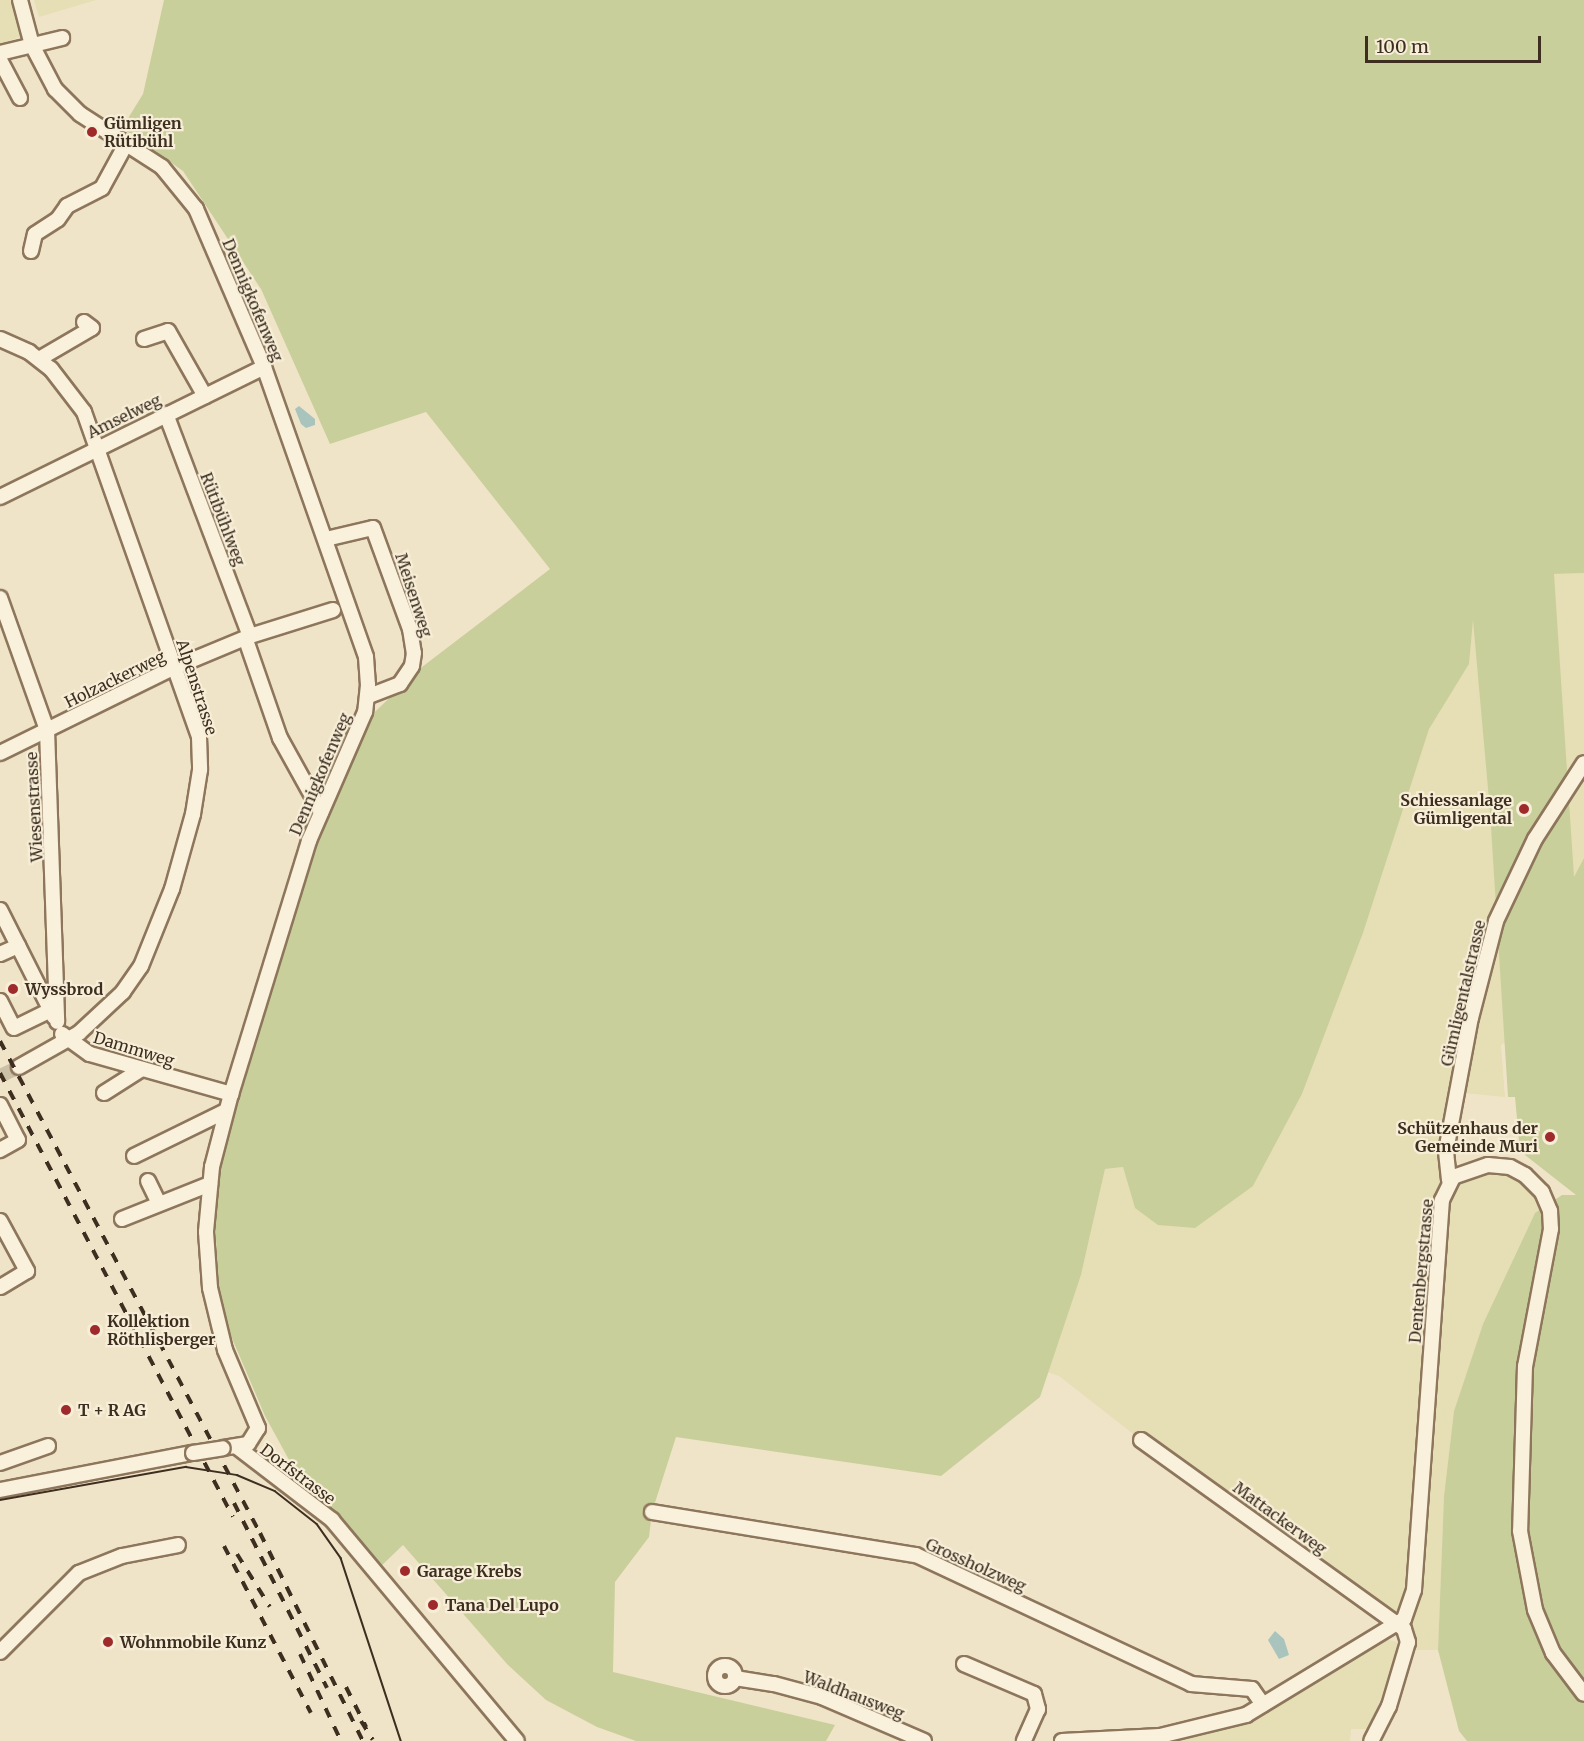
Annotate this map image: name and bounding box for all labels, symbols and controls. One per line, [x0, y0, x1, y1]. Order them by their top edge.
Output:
scale bar [1368, 24, 1544, 62]
text: 100 m [1376, 35, 1429, 58]
place label: Gümligen Rütibühl [104, 113, 182, 151]
marker: Gümligen Rütibühl [85, 125, 99, 139]
street label: Dennigkofenweg [218, 236, 288, 364]
street label: Amselweg [84, 390, 164, 442]
street label: Rütibühlweg [196, 470, 250, 568]
street label: Meisenweg [391, 551, 437, 639]
street label: Alpenstrasse [173, 637, 221, 737]
street label: Holzackerweg [62, 646, 168, 712]
street label: Dennigkofenweg [285, 710, 355, 838]
street label: Wiesenstrasse [22, 751, 46, 863]
place label: Schiessanlage Gümligental [1400, 790, 1512, 828]
marker: Schiessanlage Gümligental [1517, 802, 1531, 816]
street label: Gümligentalstrasse [1437, 918, 1489, 1068]
place label: Wyssbrod [25, 979, 103, 999]
marker: Wyssbrod [6, 982, 20, 996]
street label: Dammweg [91, 1028, 177, 1070]
place label: Schützenhaus der Gemeinde Muri [1397, 1118, 1538, 1156]
marker: Schützenhaus der Gemeinde Muri [1543, 1130, 1557, 1144]
street label: Dentenbergstrasse [1405, 1198, 1437, 1344]
place label: Kollektion Röthlisberger [107, 1311, 216, 1349]
marker: Kollektion Röthlisberger [88, 1323, 102, 1337]
place label: T + R AG [78, 1400, 146, 1420]
marker: T + R AG [59, 1403, 73, 1417]
street label: Dorfstrasse [257, 1440, 339, 1508]
street label: Mattackerweg [1230, 1478, 1330, 1558]
street label: Grossholzweg [923, 1534, 1029, 1596]
place label: Garage Krebs [417, 1561, 522, 1581]
marker: Garage Krebs [398, 1564, 412, 1578]
place label: Tana Del Lupo [445, 1595, 559, 1615]
marker: Tana Del Lupo [426, 1598, 440, 1612]
place label: Wohnmobile Kunz [120, 1632, 266, 1652]
marker: Wohnmobile Kunz [101, 1635, 115, 1649]
street label: Waldhausweg [801, 1667, 907, 1723]

